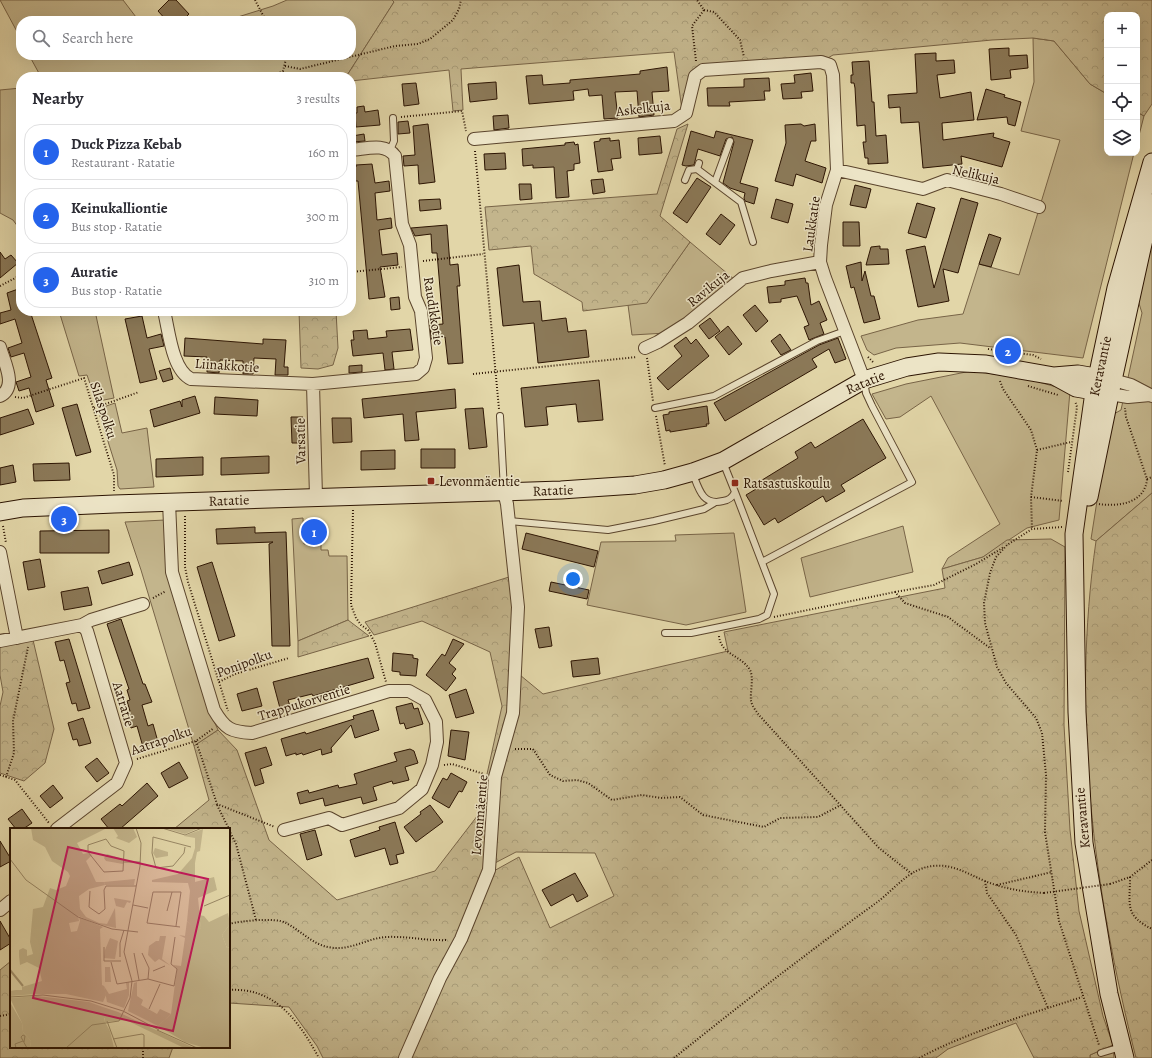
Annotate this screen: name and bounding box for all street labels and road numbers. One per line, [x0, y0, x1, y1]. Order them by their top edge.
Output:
street label: Askelkuja [614, 96, 672, 121]
street label: Nelikuja [950, 160, 1002, 189]
street label: Laukkatie [798, 195, 825, 253]
street label: Ravikuja [683, 265, 734, 311]
street label: Raudikkotie [419, 275, 448, 347]
street label: Keravantie [1085, 334, 1116, 398]
street label: Liinakkotie [194, 354, 260, 377]
street label: Ratatie [843, 366, 888, 399]
street label: Silaspolku [85, 379, 122, 442]
street label: Varsatie [291, 418, 310, 465]
street label: Ratatie [532, 480, 574, 501]
street label: Ratatie [208, 490, 250, 511]
street label: Ponipolku [214, 644, 275, 682]
street label: Aatratie [107, 678, 139, 729]
street label: Trappukorventie [256, 679, 353, 726]
street label: Aatrapolku [127, 721, 195, 760]
street label: Levonmäentie [467, 774, 492, 856]
street label: Keravantie [1070, 787, 1095, 849]

